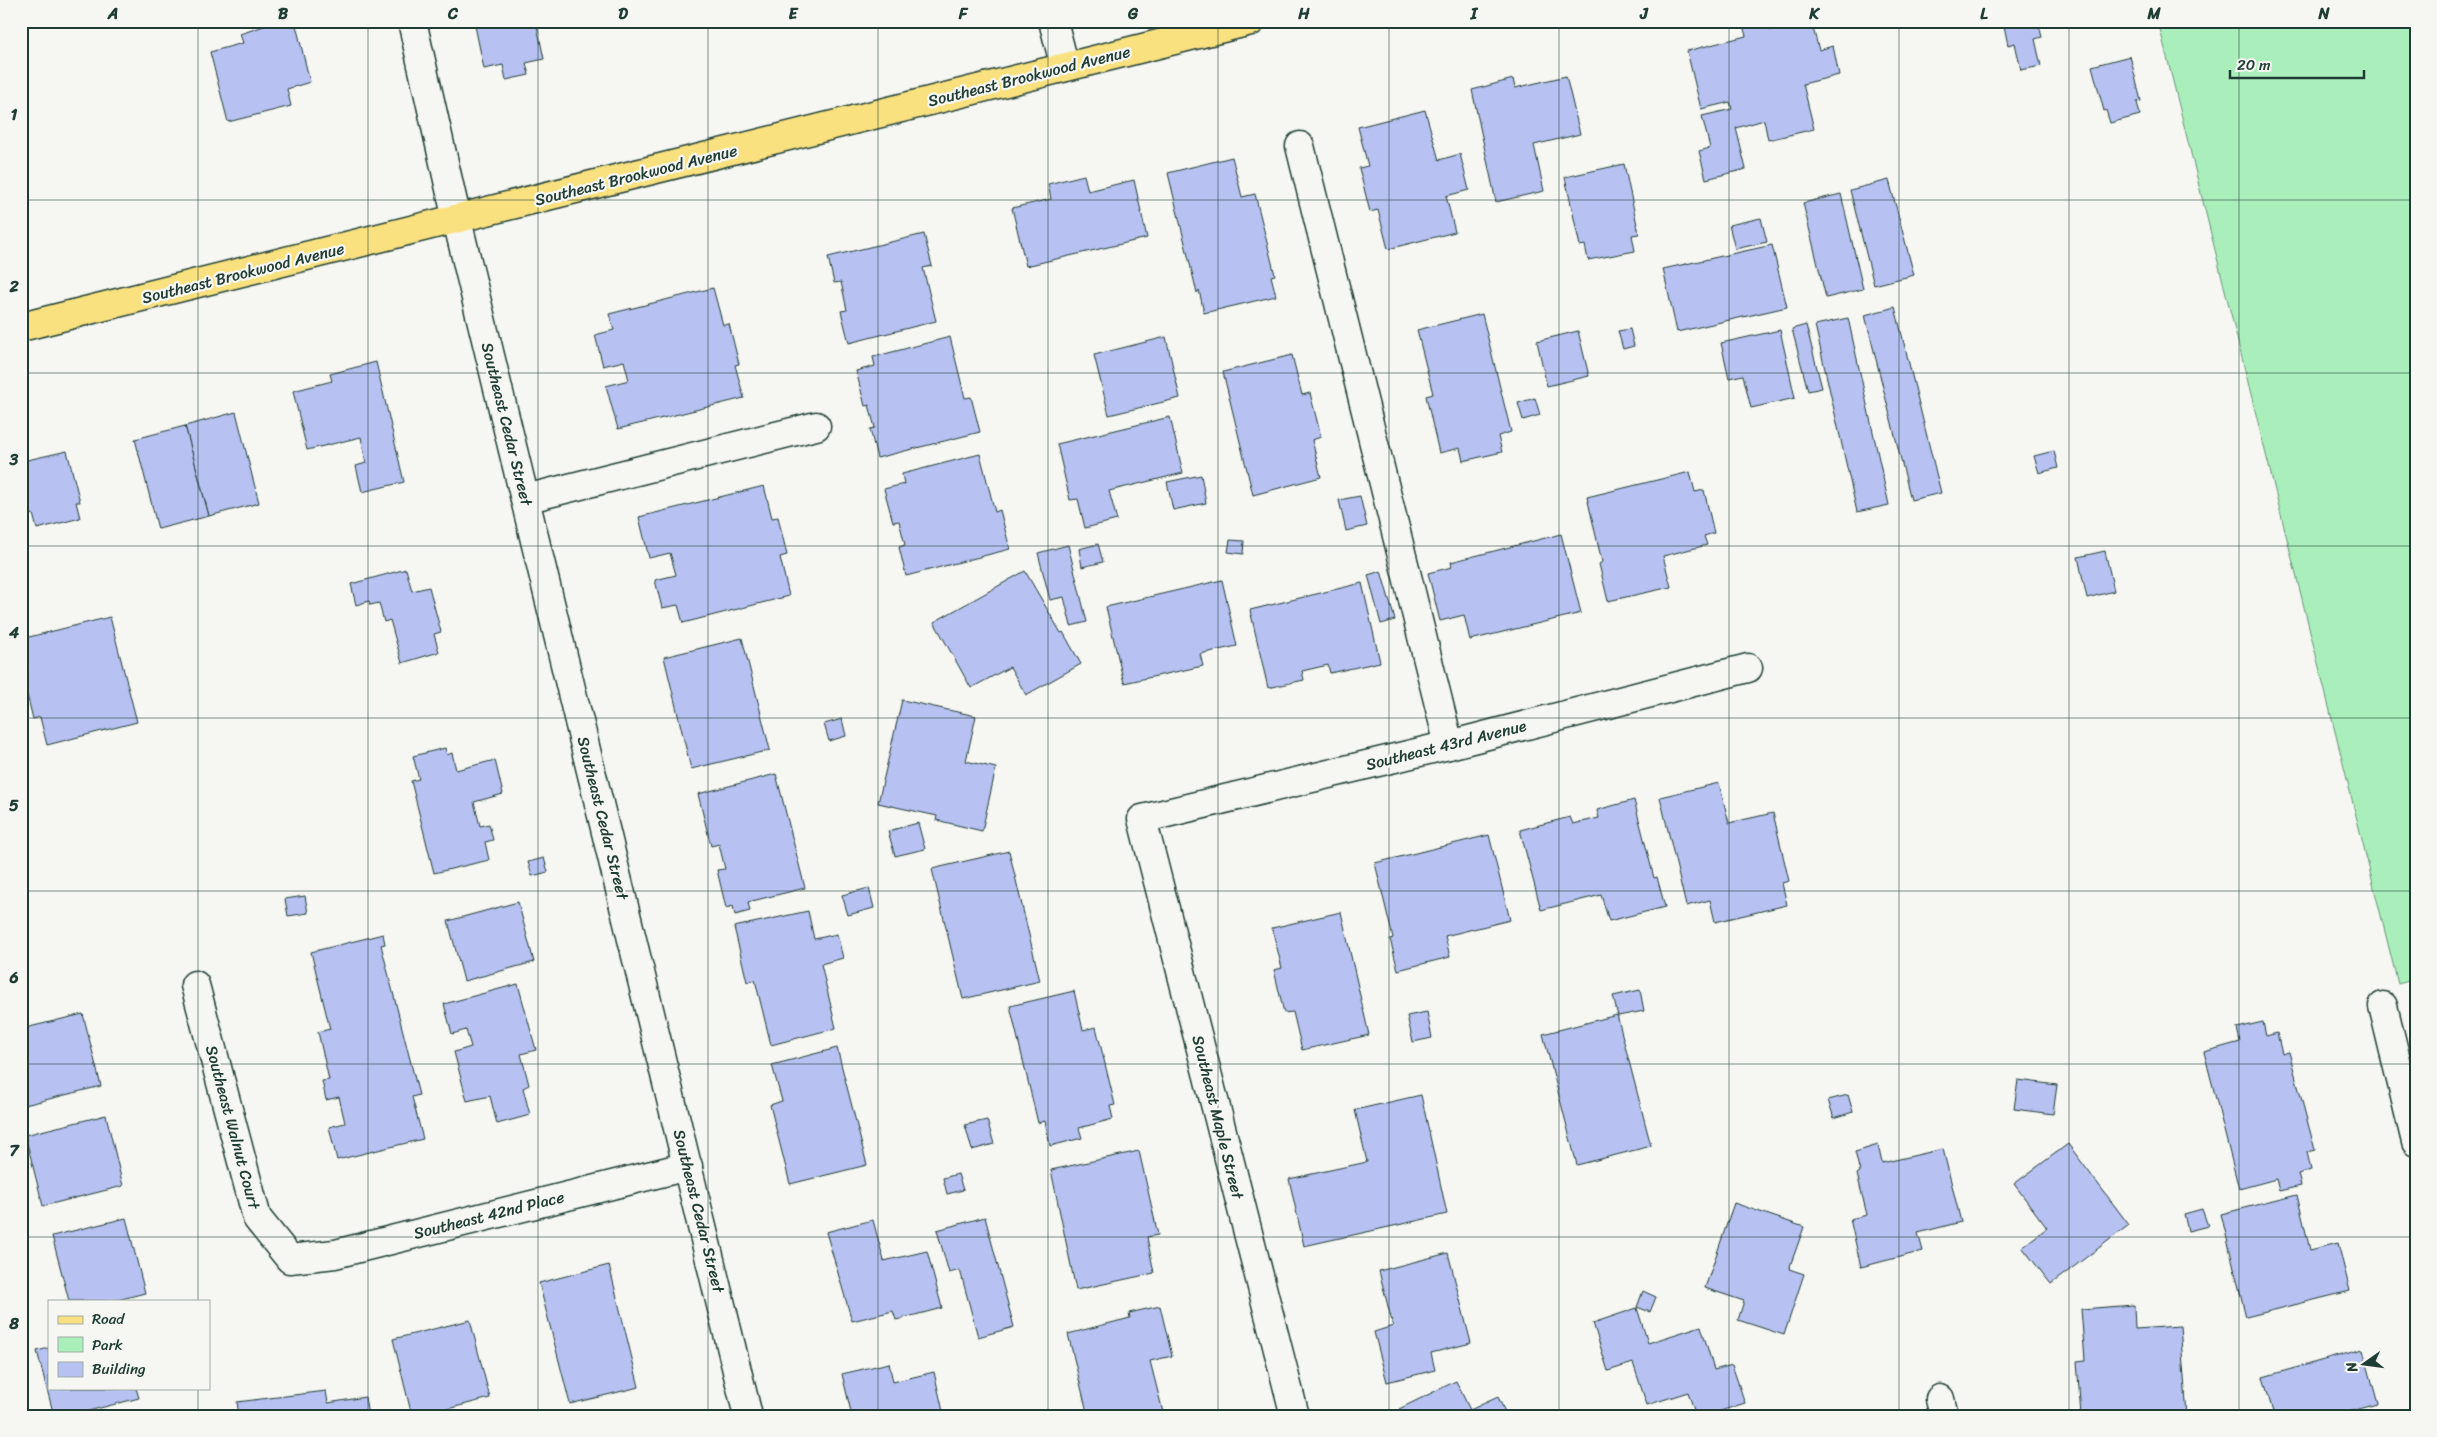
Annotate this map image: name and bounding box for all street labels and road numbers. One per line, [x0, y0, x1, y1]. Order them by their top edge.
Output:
street label: Southeast Brookwood Avenue [925, 37, 1133, 115]
street label: Southeast Brookwood Avenue [532, 136, 740, 214]
street label: Southeast Brookwood Avenue [139, 234, 347, 312]
street label: Southeast Cedar Street [473, 339, 541, 509]
street label: Southeast 43rd Avenue [1363, 711, 1530, 779]
street label: Southeast Cedar Street [569, 733, 637, 903]
street label: Southeast Maple Street [1184, 1032, 1253, 1203]
street label: Southeast Walnut Court [197, 1042, 269, 1213]
street label: Southeast Cedar Street [665, 1126, 733, 1296]
street label: Southeast 42nd Place [411, 1182, 567, 1248]

